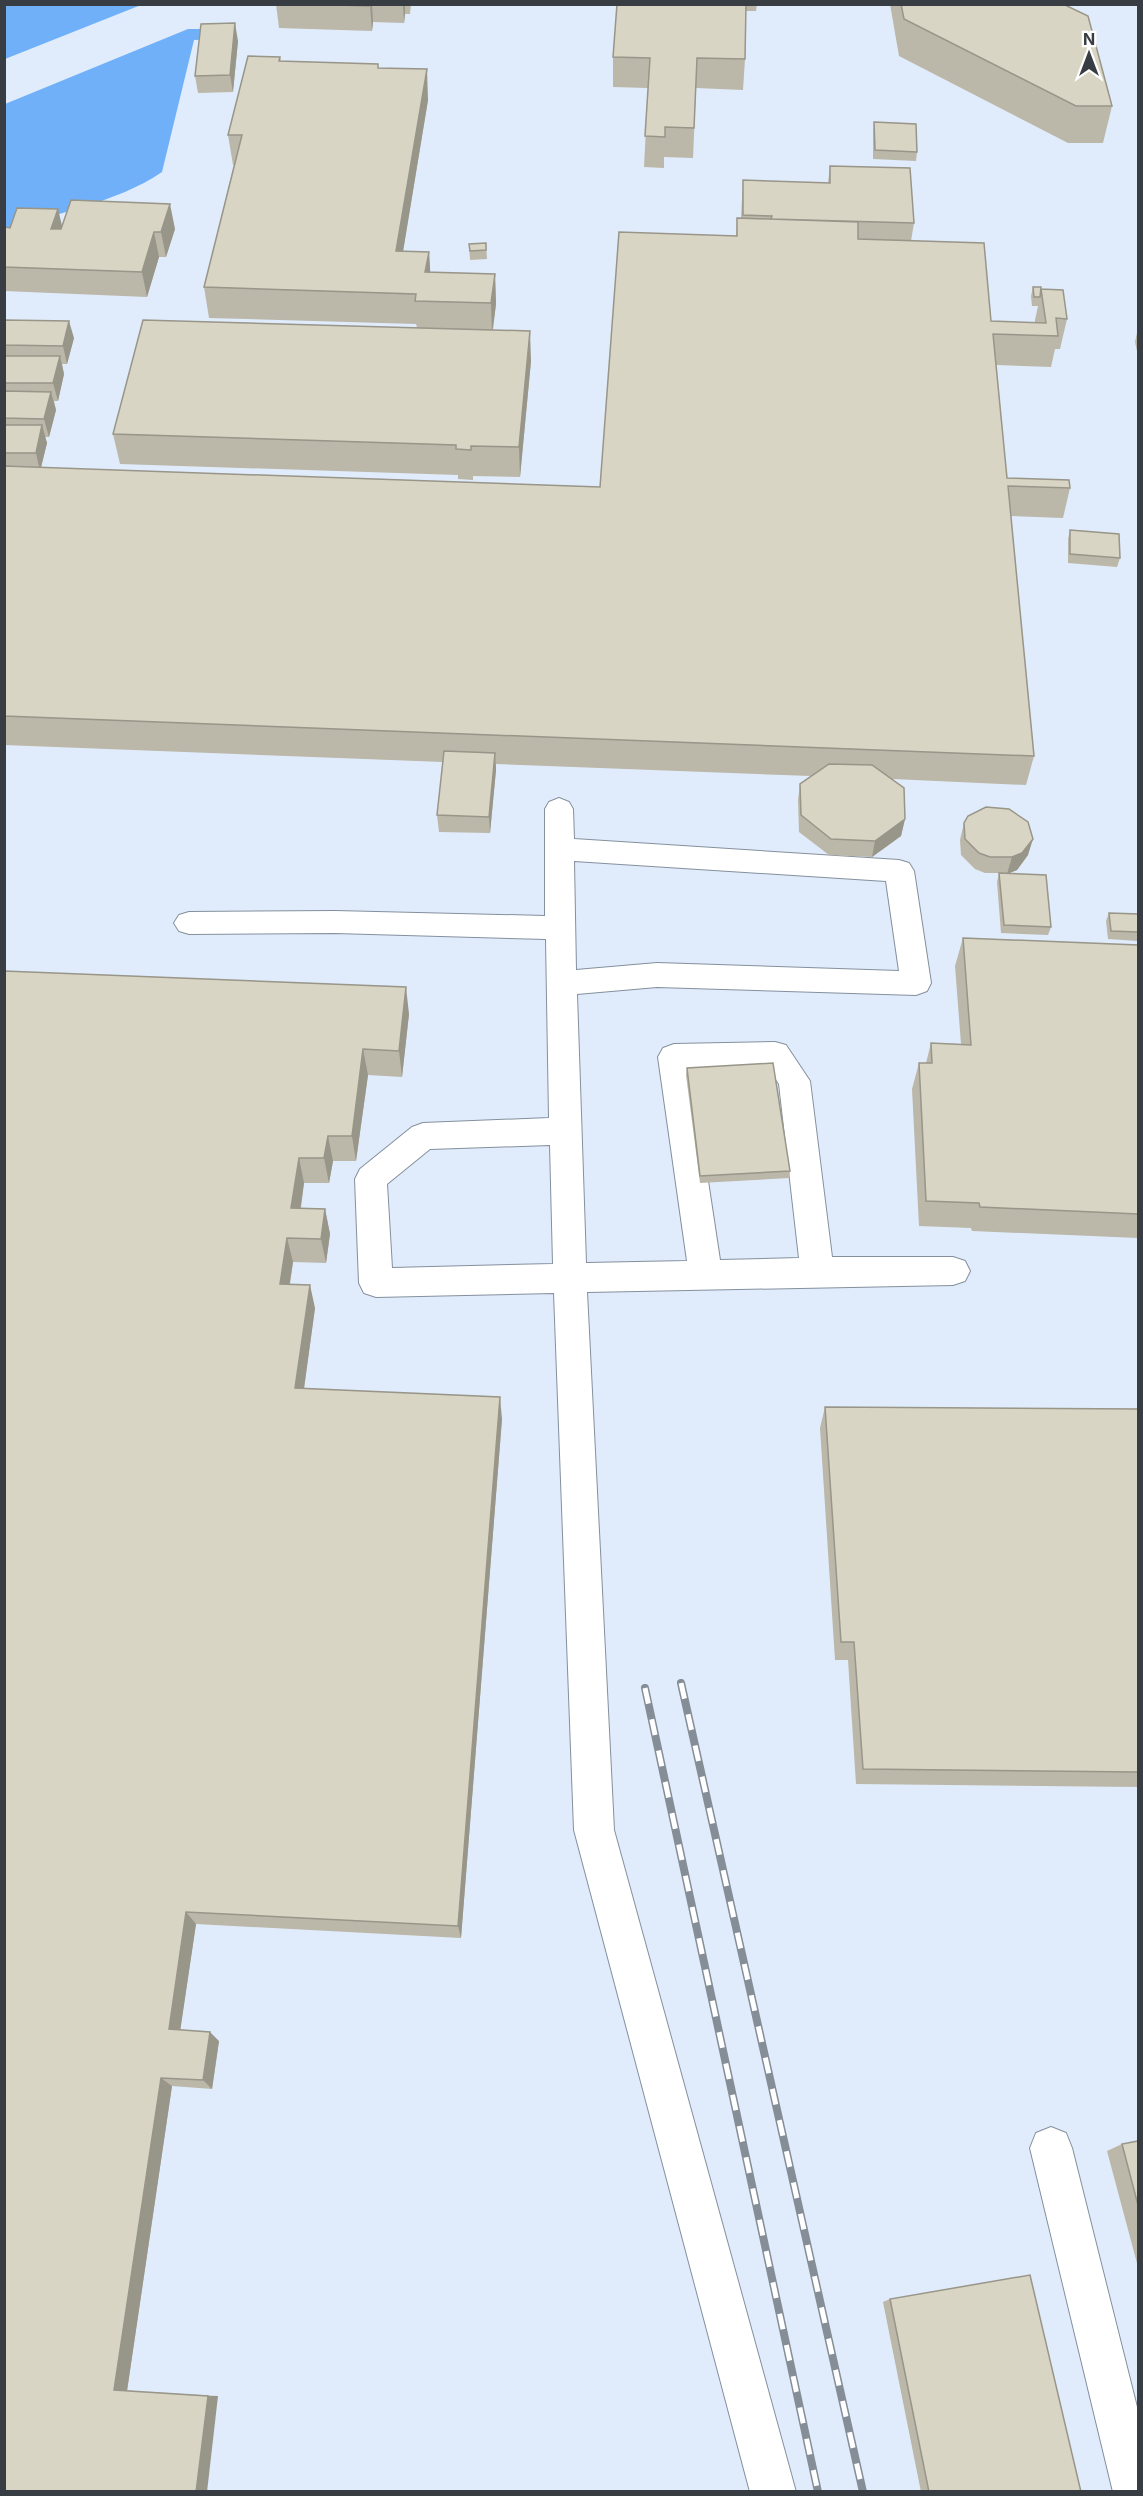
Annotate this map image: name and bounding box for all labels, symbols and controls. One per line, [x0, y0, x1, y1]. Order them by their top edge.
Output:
north arrow [1059, 24, 1119, 84]
text: N [1083, 29, 1095, 49]

